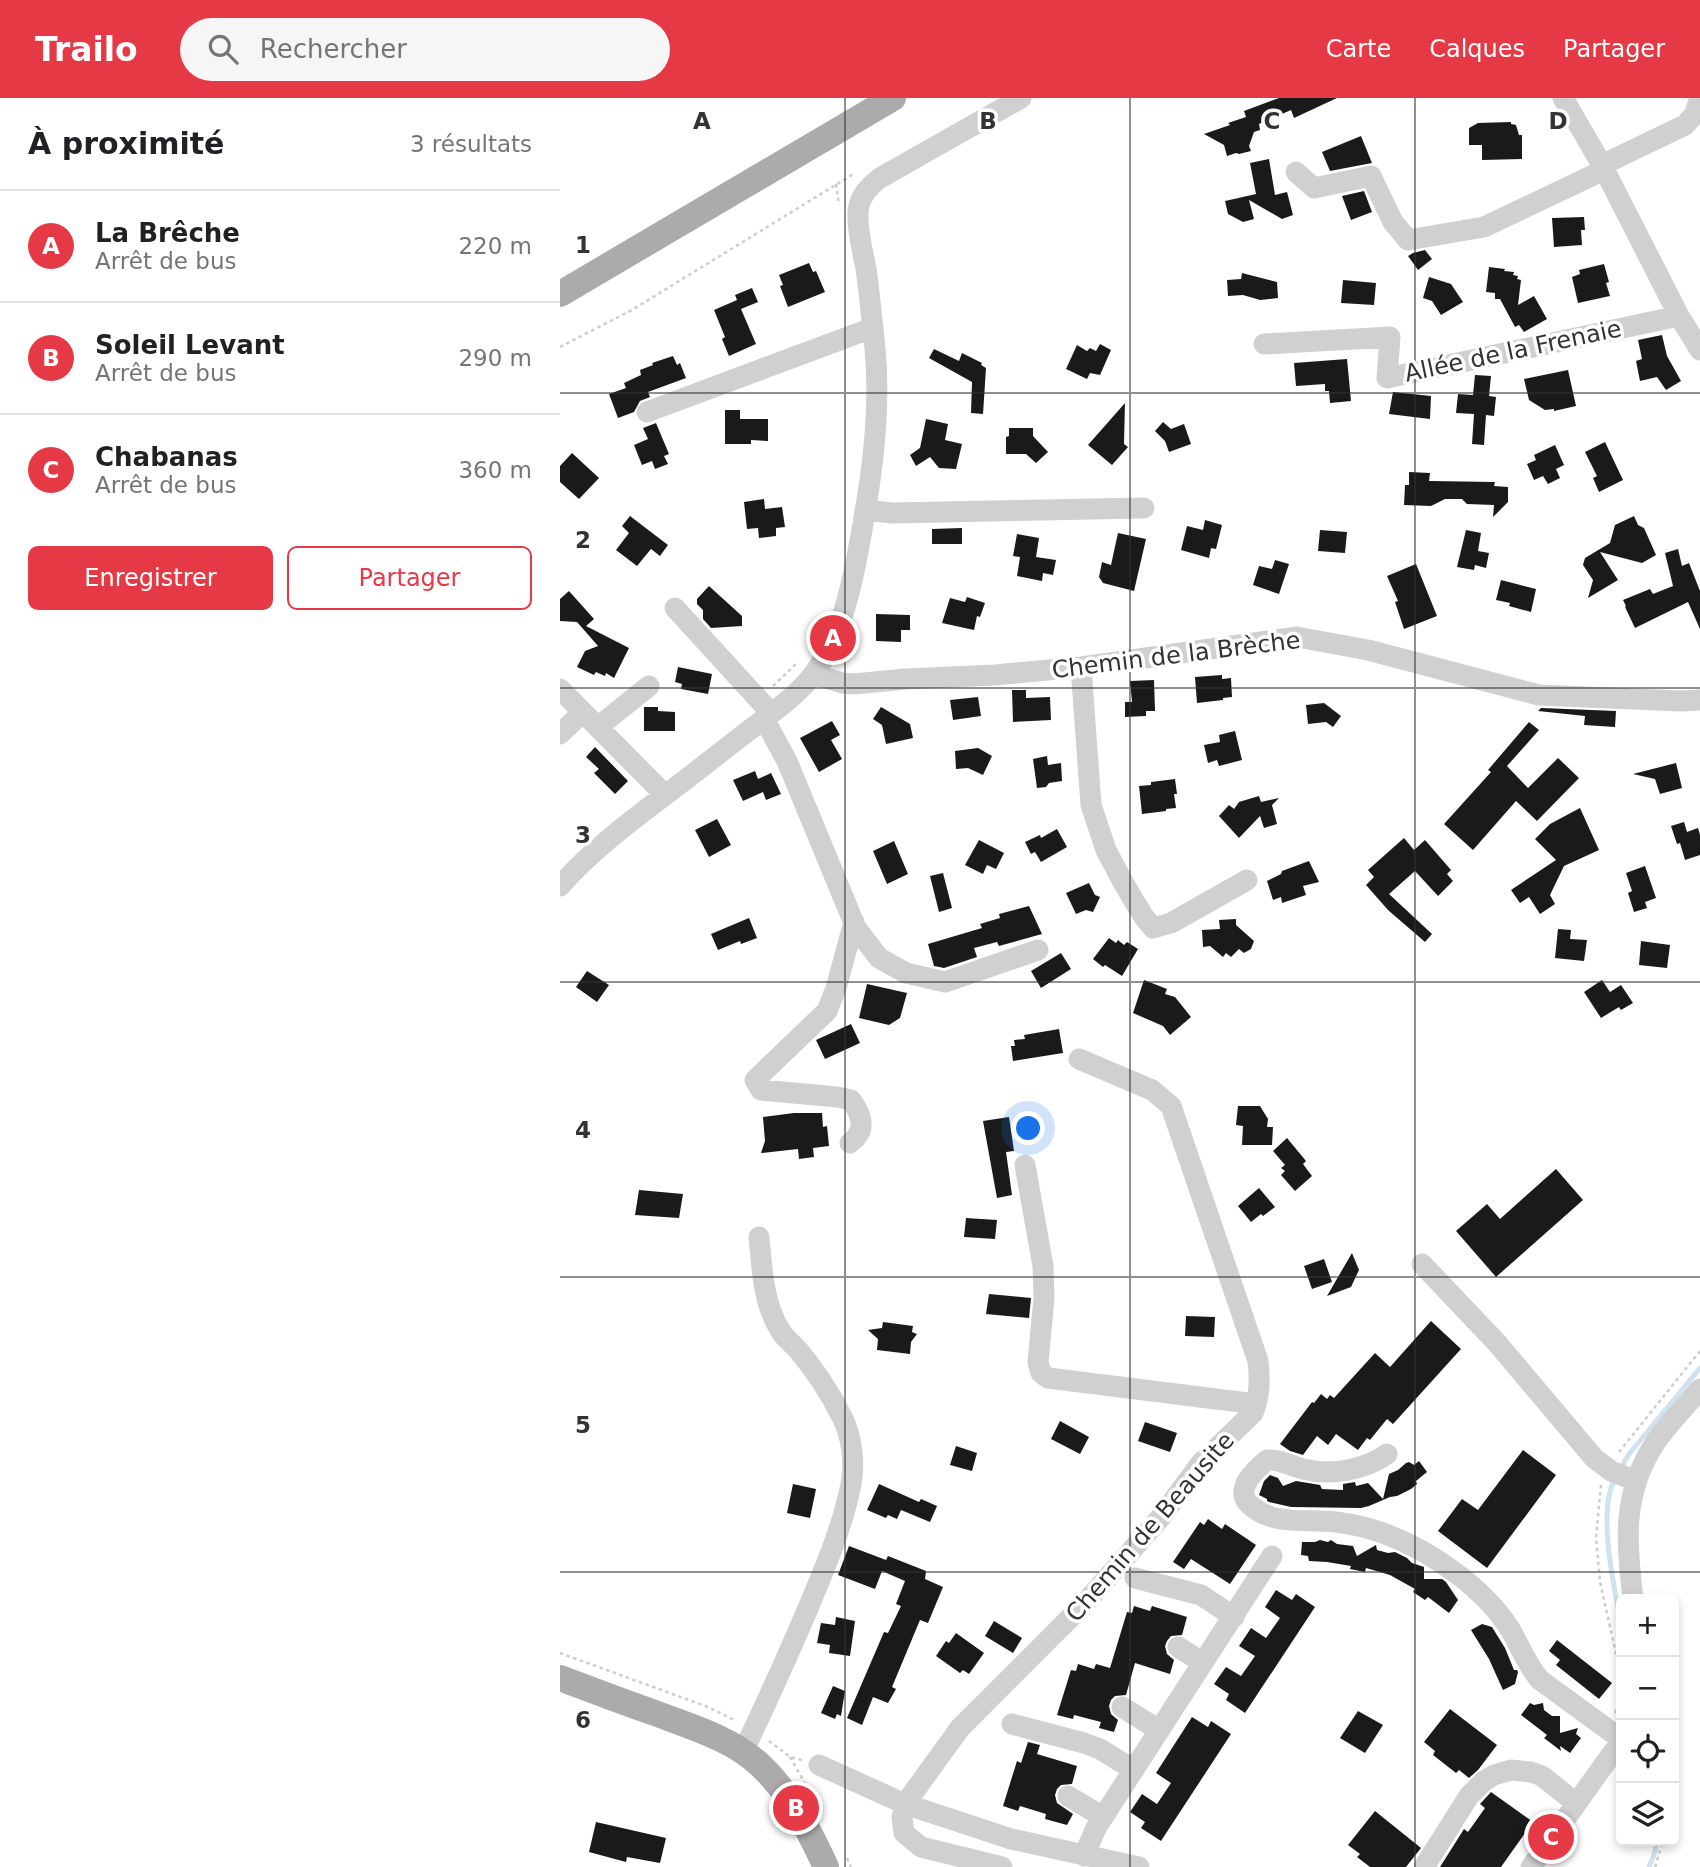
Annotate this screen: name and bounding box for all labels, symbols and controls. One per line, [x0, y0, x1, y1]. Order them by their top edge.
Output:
search box [180, 18, 670, 81]
text: Trailo [35, 30, 138, 69]
icon: search [204, 30, 242, 68]
text: Rechercher [260, 34, 407, 64]
text: Carte [1326, 35, 1391, 63]
text: Calques [1429, 35, 1525, 63]
text: Partager [1563, 35, 1665, 63]
text: A [693, 108, 711, 134]
text: B [979, 108, 997, 134]
text: C [1264, 108, 1280, 134]
text: D [1548, 108, 1568, 134]
text: À proximité [28, 126, 224, 161]
text: 3 résultats [410, 131, 532, 157]
text: La Brêche [95, 218, 240, 248]
text: 1 [575, 232, 591, 258]
text: A [42, 233, 60, 259]
text: 220 m [458, 233, 532, 259]
text: Arrêt de bus [95, 248, 236, 274]
street label: Allée de la Frenaie [1402, 314, 1624, 388]
text: Soleil Levant [95, 330, 285, 360]
text: B [42, 345, 60, 371]
text: 290 m [458, 345, 532, 371]
text: Arrêt de bus [95, 360, 236, 386]
text: Chabanas [95, 442, 238, 472]
text: C [43, 457, 59, 483]
text: 360 m [458, 457, 532, 483]
text: Arrêt de bus [95, 472, 236, 498]
text: 2 [575, 527, 591, 553]
button: Enregistrer [28, 546, 273, 610]
button: Partager [287, 546, 532, 610]
pin: A [810, 612, 856, 664]
street label: Chemin de la Brèche [1050, 626, 1302, 684]
text: 3 [575, 822, 591, 848]
your location [1011, 1111, 1045, 1145]
text: 4 [575, 1117, 591, 1143]
text: 5 [575, 1412, 591, 1438]
street label: Chemin de Beausite [1060, 1427, 1240, 1627]
map controls [1616, 1594, 1679, 1846]
button: + [1616, 1594, 1679, 1657]
button: − [1616, 1657, 1679, 1720]
text: 6 [575, 1707, 591, 1733]
button: locate [1616, 1720, 1679, 1783]
pin: B [773, 1782, 819, 1834]
button: layers [1616, 1783, 1679, 1846]
pin: C [1528, 1811, 1574, 1863]

